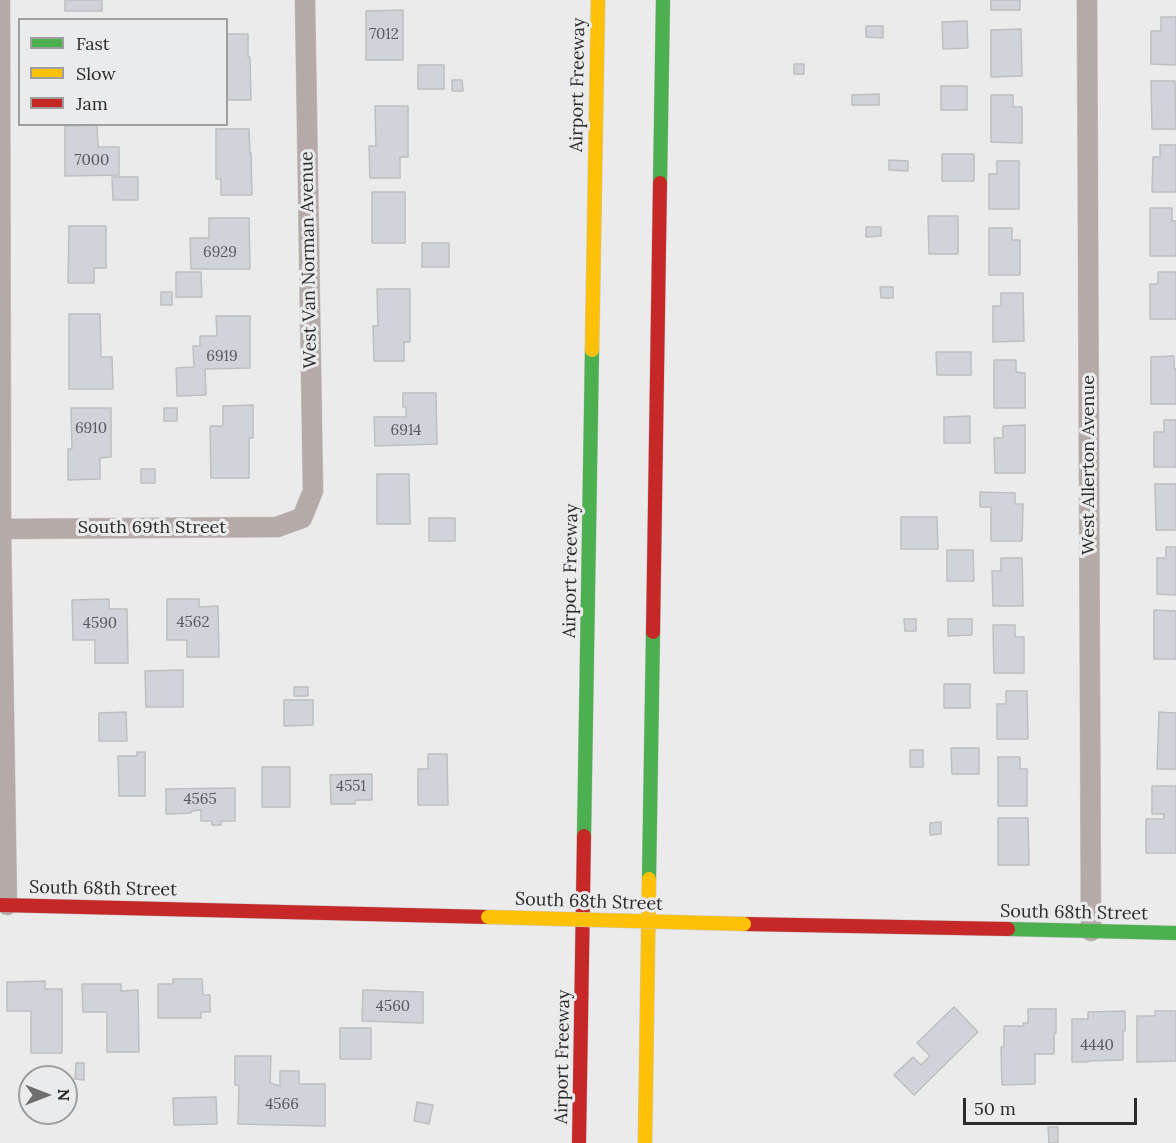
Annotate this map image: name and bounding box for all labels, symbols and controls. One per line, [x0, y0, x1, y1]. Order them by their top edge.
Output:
legend [18, 18, 228, 126]
street label: Airport Freeway [566, 18, 590, 152]
house number: 7012 [369, 26, 399, 44]
text: Fast [76, 32, 110, 55]
text: Slow [76, 62, 116, 85]
text: Jam [76, 92, 108, 115]
street label: West Van Norman Avenue [296, 151, 322, 369]
house number: 7000 [75, 152, 109, 170]
house number: 6929 [203, 244, 237, 262]
house number: 6919 [206, 348, 238, 366]
street label: West Allerton Avenue [1078, 375, 1100, 555]
house number: 6910 [75, 420, 107, 438]
house number: 6914 [391, 422, 421, 440]
street label: Airport Freeway [559, 504, 583, 638]
street label: South 69th Street [78, 517, 226, 539]
house number: 4562 [176, 614, 210, 632]
house number: 4590 [83, 615, 117, 633]
house number: 4551 [336, 778, 366, 796]
house number: 4565 [183, 791, 217, 809]
street label: South 68th Street [29, 877, 177, 901]
street label: South 68th Street [515, 889, 663, 915]
street label: South 68th Street [1000, 901, 1148, 925]
street label: Airport Freeway [551, 990, 575, 1124]
house number: 4560 [376, 998, 410, 1016]
house number: 4440 [1080, 1037, 1114, 1055]
north arrow [18, 1065, 78, 1125]
scale bar [966, 1086, 1140, 1124]
text: N [54, 1089, 74, 1101]
house number: 4566 [265, 1096, 299, 1114]
text: 50 m [974, 1097, 1016, 1120]

